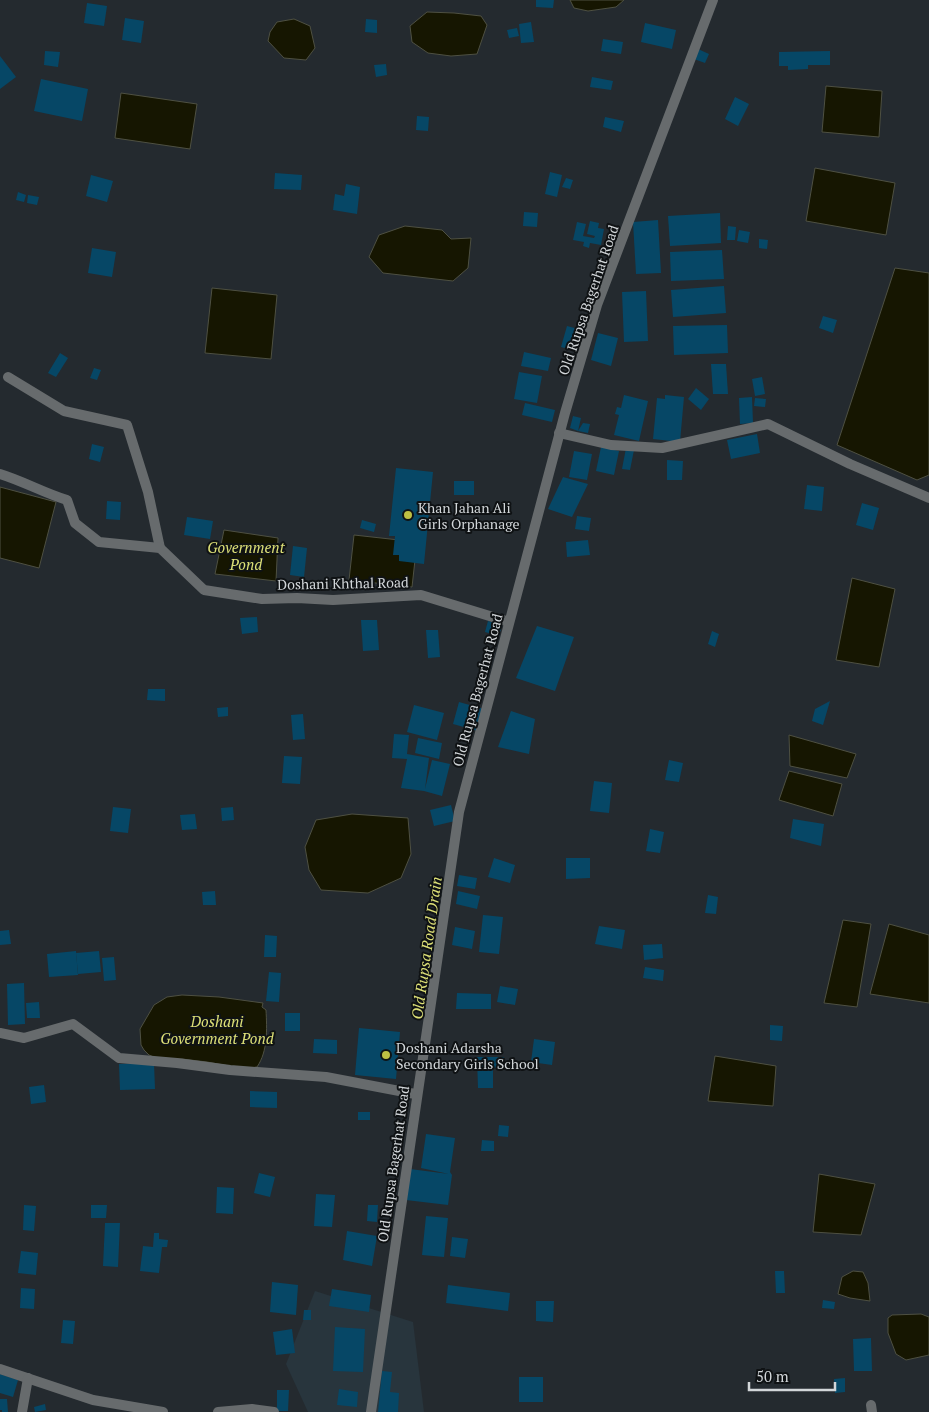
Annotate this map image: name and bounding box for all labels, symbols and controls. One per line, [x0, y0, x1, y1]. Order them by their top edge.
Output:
street label: Old Rupsa Bagerhat Road [553, 222, 623, 378]
place label: Khan Jahan Ali Girls Orphanage [418, 498, 520, 533]
marker: Khan Jahan Ali Girls Orphanage [402, 509, 414, 521]
water label: Government Pond [207, 537, 286, 574]
street label: Doshani Khthal Road [277, 572, 409, 594]
street label: Old Rupsa Bagerhat Road [447, 611, 507, 769]
water label: Old Rupsa Road Drain [406, 875, 446, 1021]
water label: Doshani Government Pond [160, 1011, 275, 1048]
place label: Doshani Adarsha Secondary Girls School [396, 1038, 539, 1073]
marker: Doshani Adarsha Secondary Girls School [380, 1049, 392, 1061]
street label: Old Rupsa Bagerhat Road [373, 1084, 413, 1243]
scale bar [749, 1360, 835, 1392]
text: 50 m [756, 1366, 789, 1386]

